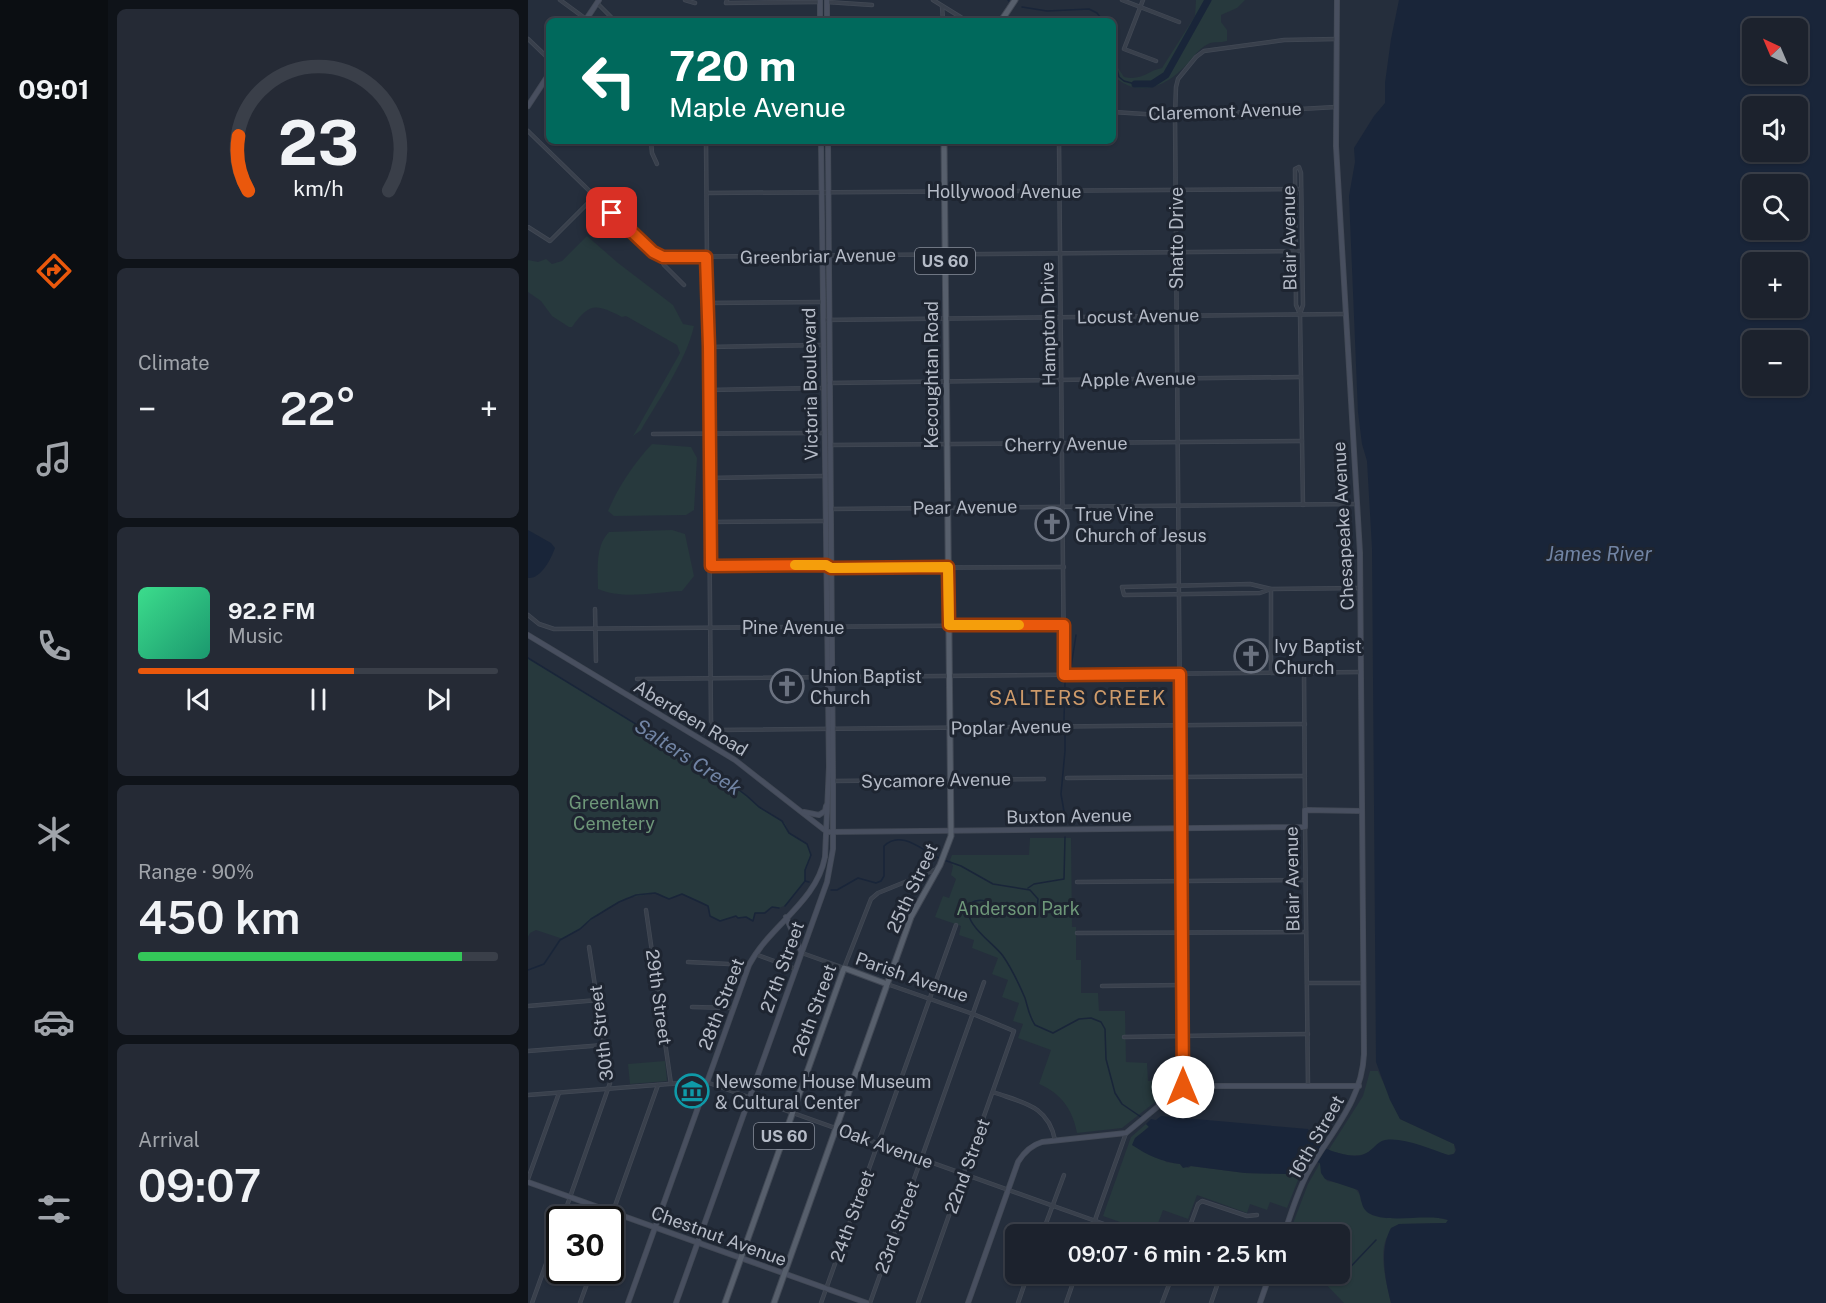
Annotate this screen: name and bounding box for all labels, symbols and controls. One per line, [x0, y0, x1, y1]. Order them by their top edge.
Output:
north arrow [1742, 18, 1808, 84]
map controls [1742, 18, 1808, 396]
text: 720 m [669, 41, 796, 90]
icon: left [570, 42, 648, 120]
text: 09:01 [18, 73, 90, 105]
text: Maple Avenue [669, 91, 846, 123]
button: sound [1742, 96, 1808, 162]
street label: Claremont Avenue [1148, 98, 1302, 124]
text: 23 [277, 106, 359, 179]
button: search [1742, 174, 1808, 240]
text: km/h [293, 176, 343, 201]
street label: Hollywood Avenue [926, 181, 1082, 202]
street label: Blair Avenue [1278, 185, 1300, 291]
pin [586, 187, 637, 238]
street label: Shatto Drive [1166, 187, 1187, 289]
icon: arrive [595, 196, 628, 229]
street label: Greenbriar Avenue [740, 244, 896, 268]
road number: US 60 [915, 248, 975, 274]
icon: directions [33, 250, 75, 292]
button: + [1742, 252, 1808, 318]
street label: Hampton Drive [1036, 262, 1060, 386]
street label: Kecoughtan Road [921, 301, 942, 449]
street label: Locust Avenue [1077, 304, 1199, 328]
street label: Victoria Boulevard [798, 307, 822, 461]
button: − [1742, 330, 1808, 396]
text: Climate [138, 351, 210, 375]
street label: Apple Avenue [1080, 367, 1196, 391]
text: 22° [280, 382, 356, 435]
text: − [138, 390, 156, 428]
text: + [480, 390, 498, 428]
street label: Cherry Avenue [1004, 432, 1128, 456]
icon: music [33, 438, 75, 480]
street label: Chesapeake Avenue [1328, 441, 1358, 611]
street label: Pear Avenue [913, 496, 1017, 518]
place label: True Vine Church of Jesus [1075, 504, 1207, 546]
church icon: True Vine Church of Jesus [1034, 506, 1070, 542]
water label: James River [1546, 542, 1652, 566]
text: 92.2 FM [228, 598, 315, 624]
street label: Pine Avenue [742, 617, 844, 638]
text: Music [228, 624, 283, 648]
icon: phone [33, 625, 75, 667]
place label: Ivy Baptist Church [1274, 636, 1362, 678]
church icon: Ivy Baptist Church [1233, 638, 1269, 674]
place label: Union Baptist Church [810, 666, 922, 708]
church icon: Union Baptist Church [769, 668, 805, 704]
street label: Aberdeen Road [630, 676, 752, 760]
icon: previous [182, 683, 215, 716]
icon: pause [302, 683, 335, 716]
icon: next [422, 683, 455, 716]
district label: SALTERS CREEK [989, 686, 1167, 710]
water label: Salters Creek [630, 714, 746, 800]
street label: Poplar Avenue [950, 715, 1072, 739]
street label: Sycamore Avenue [861, 768, 1011, 792]
park label: Greenlawn Cemetery [569, 792, 659, 834]
street label: Buxton Avenue [1006, 804, 1132, 828]
icon: climate [33, 813, 75, 855]
street label: Blair Avenue [1281, 826, 1303, 932]
street label: 25th Street [882, 840, 942, 936]
text: Range · 90% [138, 860, 254, 884]
text: 450 km [138, 891, 300, 944]
park label: Anderson Park [956, 898, 1080, 919]
street label: 27th Street [756, 918, 808, 1016]
street label: 29th Street [642, 948, 676, 1046]
street label: Parish Avenue [853, 948, 971, 1006]
street label: 28th Street [694, 955, 748, 1053]
street label: 26th Street [788, 961, 840, 1059]
street label: 30th Street [585, 984, 617, 1082]
icon: car [33, 1001, 75, 1043]
position arrow [1151, 1055, 1215, 1119]
place label: Newsome House Museum & Cultural Center [715, 1071, 931, 1113]
museum icon: Newsome House Museum & Cultural Center [674, 1073, 710, 1109]
street label: 16th Street [1284, 1092, 1348, 1182]
street label: 22nd Street [940, 1116, 994, 1216]
street label: Oak Avenue [836, 1119, 936, 1173]
road number: US 60 [754, 1123, 814, 1149]
text: Arrival [138, 1128, 200, 1152]
text: 09:07 [138, 1159, 261, 1212]
street label: 24th Street [826, 1167, 878, 1265]
street label: 23rd Street [871, 1178, 923, 1276]
icon: filters [33, 1188, 75, 1230]
street label: Chestnut Avenue [648, 1202, 790, 1270]
speed limit sign: 30 [546, 1206, 624, 1284]
text: 09:07 · 6 min · 2.5 km [1068, 1241, 1287, 1267]

